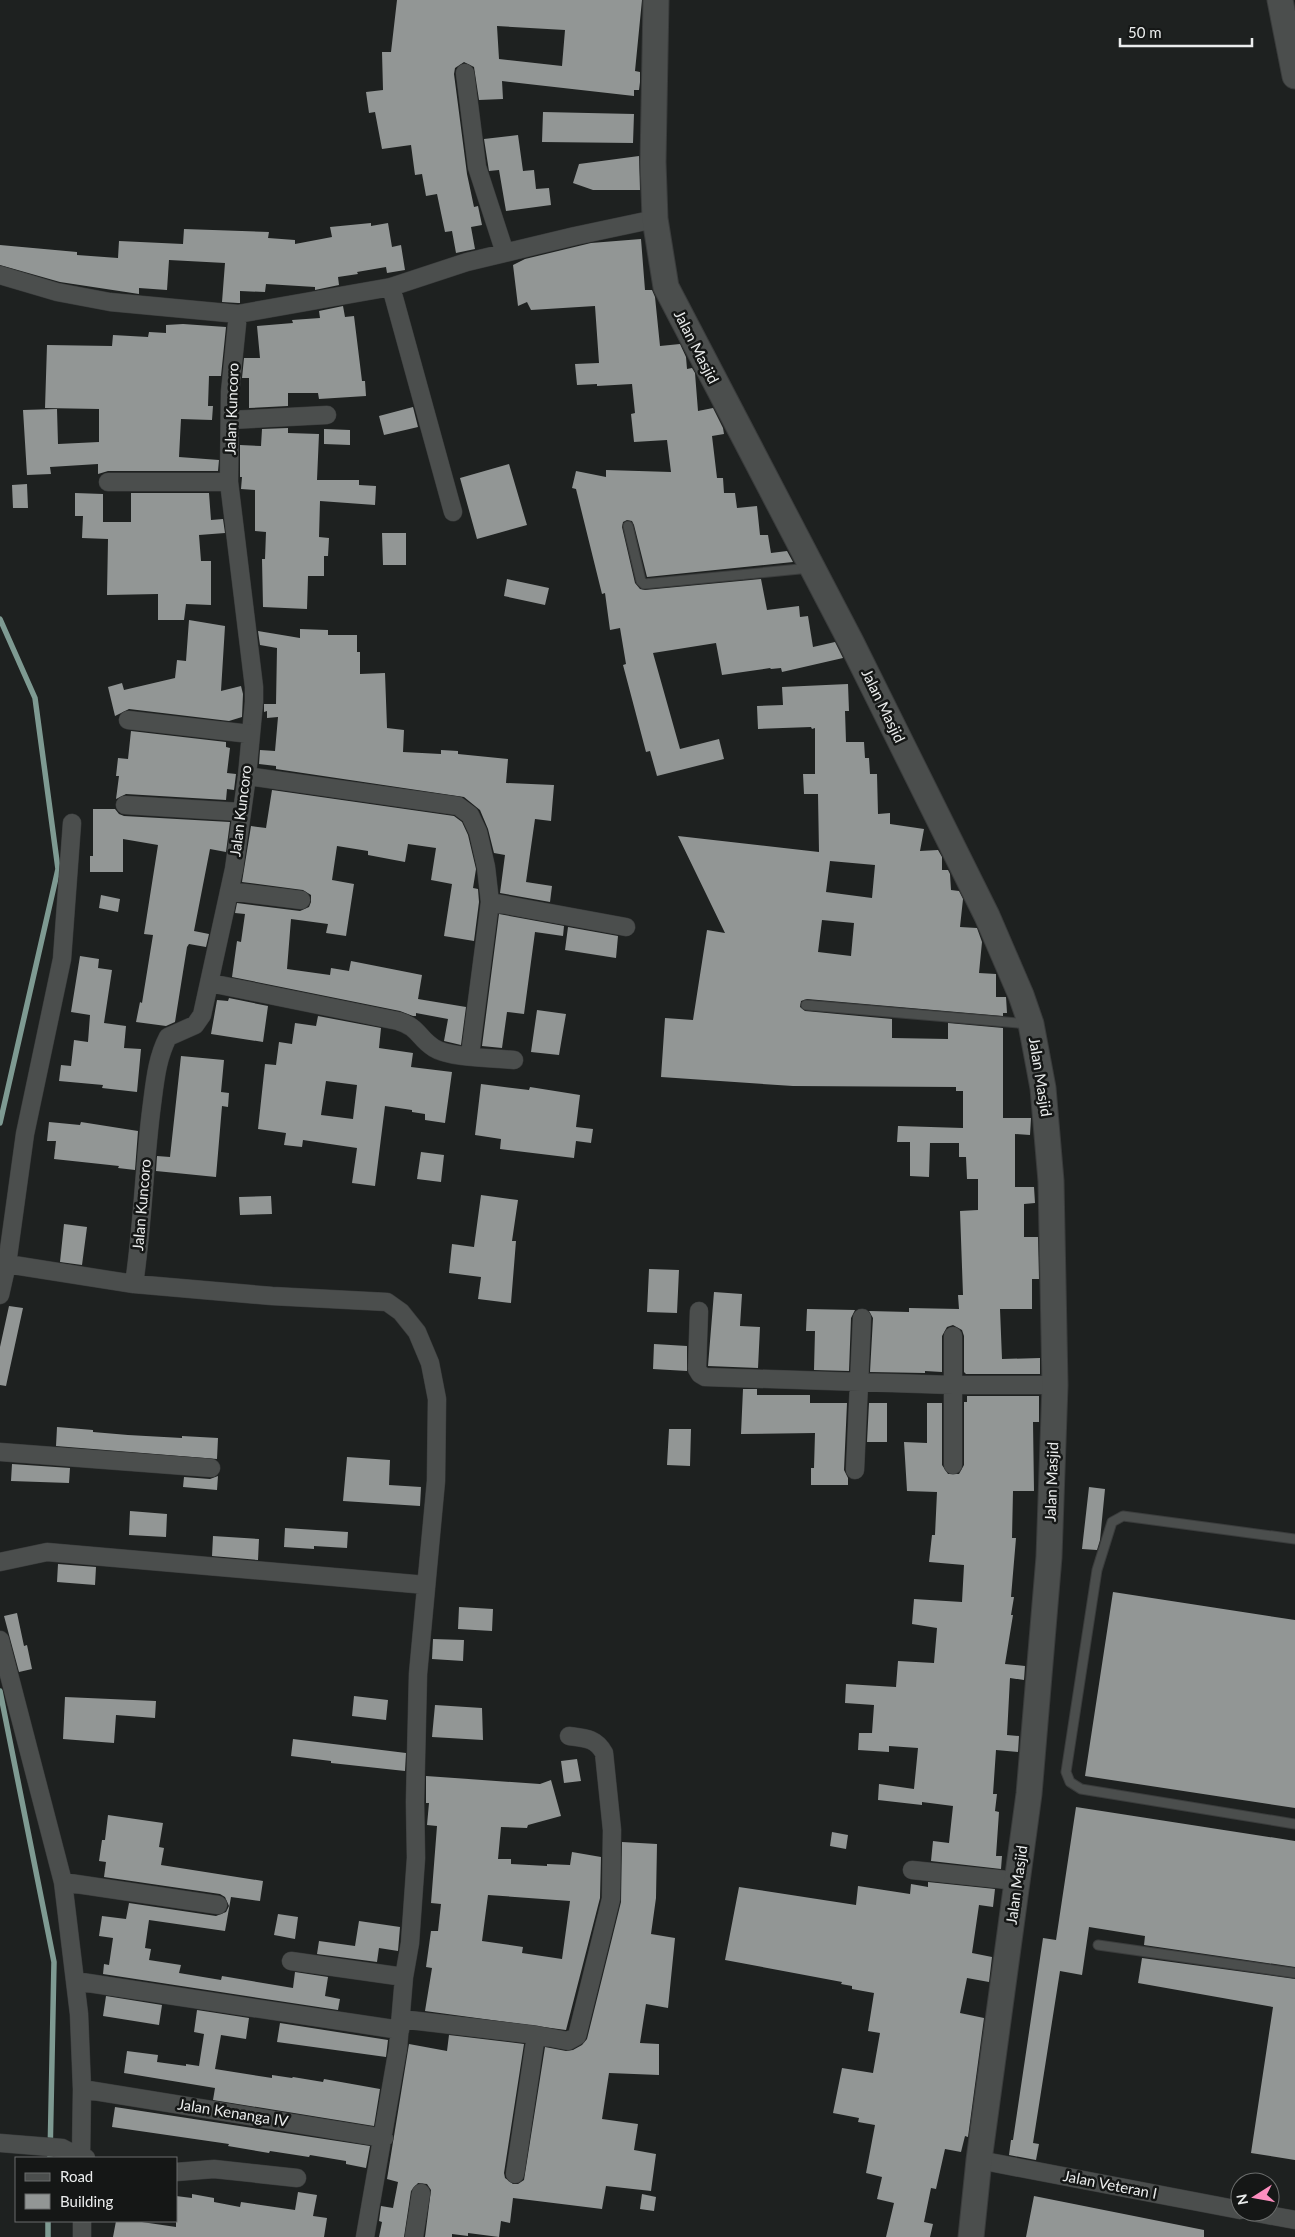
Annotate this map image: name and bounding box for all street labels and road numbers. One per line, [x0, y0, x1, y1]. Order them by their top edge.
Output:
street label: Jalan Masjid [671, 307, 723, 386]
street label: Jalan Kuncoro [220, 363, 242, 455]
street label: Jalan Masjid [858, 666, 910, 745]
street label: Jalan Kuncoro [225, 764, 255, 858]
street label: Jalan Masjid [1026, 1036, 1056, 1118]
street label: Jalan Kuncoro [128, 1158, 154, 1252]
street label: Jalan Masjid [1041, 1442, 1061, 1522]
street label: Jalan Masjid [1002, 1844, 1030, 1926]
street label: Jalan Kenanga IV [177, 2094, 291, 2130]
street label: Jalan Veteran I [1062, 2166, 1159, 2202]

